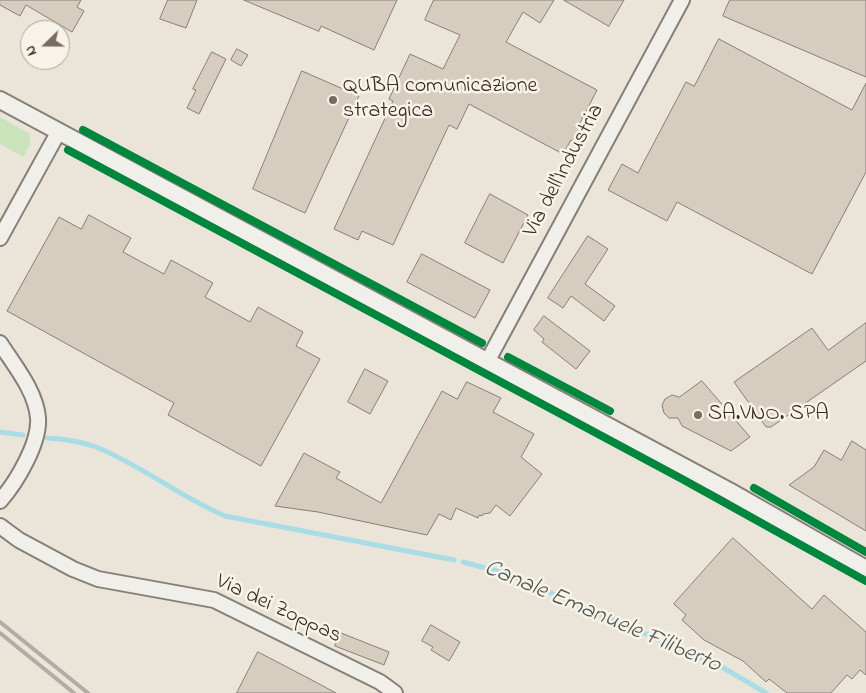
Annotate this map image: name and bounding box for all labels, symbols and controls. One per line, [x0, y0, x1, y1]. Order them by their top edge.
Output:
north arrow [20, 20, 70, 70]
text: N [20, 42, 43, 59]
place label: QUBA comunicazione strategica [343, 74, 537, 125]
marker: QUBA comunicazione strategica [327, 94, 339, 106]
street label: Via dell'Industria [519, 100, 611, 242]
place label: SA.VNO. SPA [708, 402, 829, 428]
marker: SA.VNO. SPA [692, 409, 704, 421]
water label: Canale Emanuele Filiberto [479, 555, 725, 681]
street label: Via dei Zoppas [211, 569, 345, 651]

